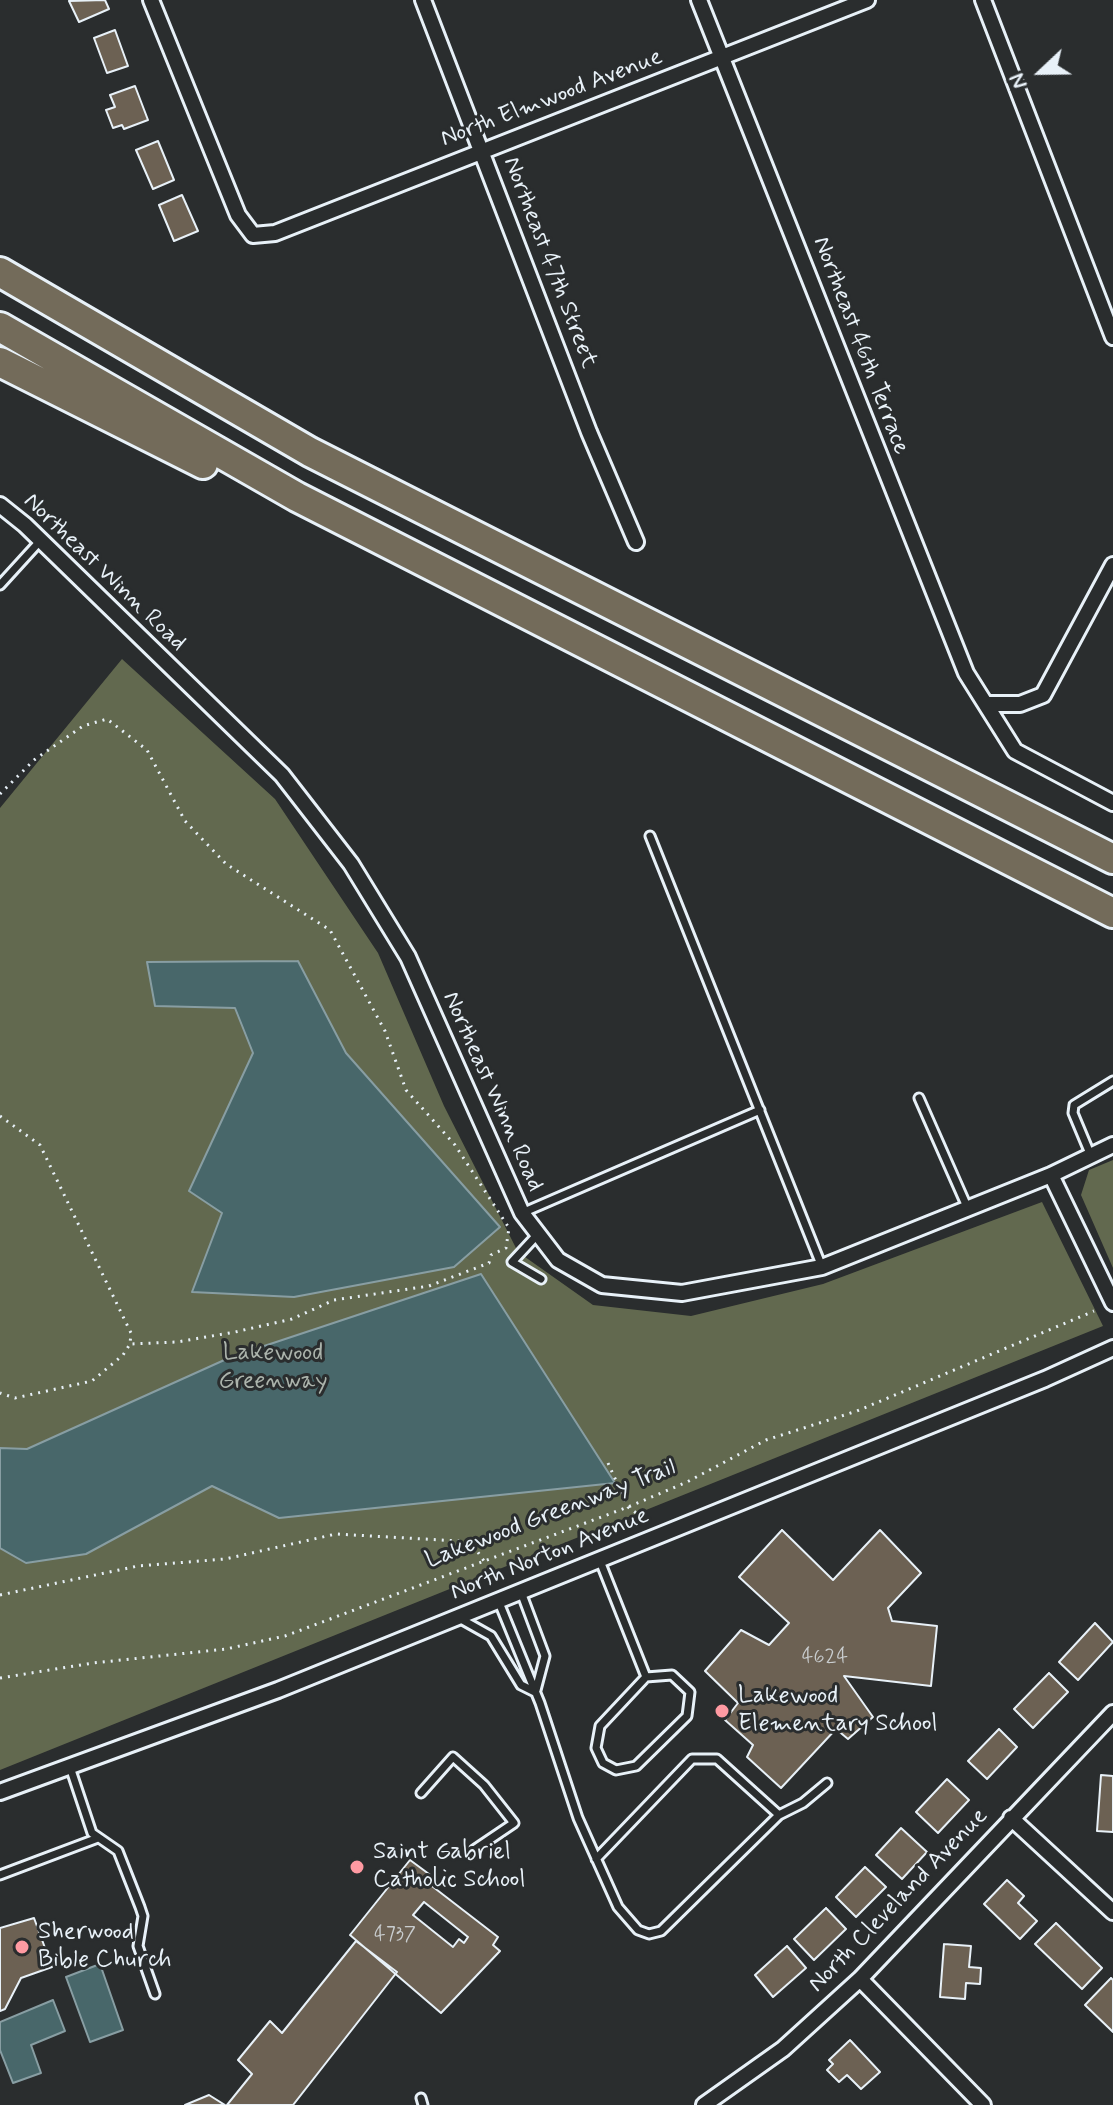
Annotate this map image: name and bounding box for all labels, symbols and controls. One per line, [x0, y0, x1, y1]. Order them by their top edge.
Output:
north arrow [1001, 32, 1081, 112]
street label: North Elmwood Avenue [437, 43, 667, 155]
text: N [1003, 69, 1034, 93]
street label: Northeast 47th Street [495, 153, 603, 373]
street label: Northeast 46th Terrace [805, 233, 915, 459]
street label: Northeast Winn Road [16, 488, 192, 658]
street label: Northeast Winn Road [435, 988, 549, 1196]
park label: Lakewood Greenway [219, 1340, 327, 1396]
street label: Lakewood Greenway Trail [422, 1454, 680, 1576]
street label: North Norton Avenue [447, 1502, 653, 1608]
house number: 4624 [802, 1646, 848, 1670]
place label: Lakewood Elementary School [738, 1683, 937, 1739]
marker: Lakewood Elementary School [713, 1702, 731, 1720]
street label: North Cleveland Avenue [803, 1803, 995, 1999]
place label: Saint Gabriel Catholic School [373, 1839, 525, 1895]
marker: Saint Gabriel Catholic School [348, 1858, 366, 1876]
place label: Sherwood Bible Church [38, 1919, 171, 1975]
house number: 4737 [374, 1924, 416, 1948]
marker: Sherwood Bible Church [13, 1938, 31, 1956]

